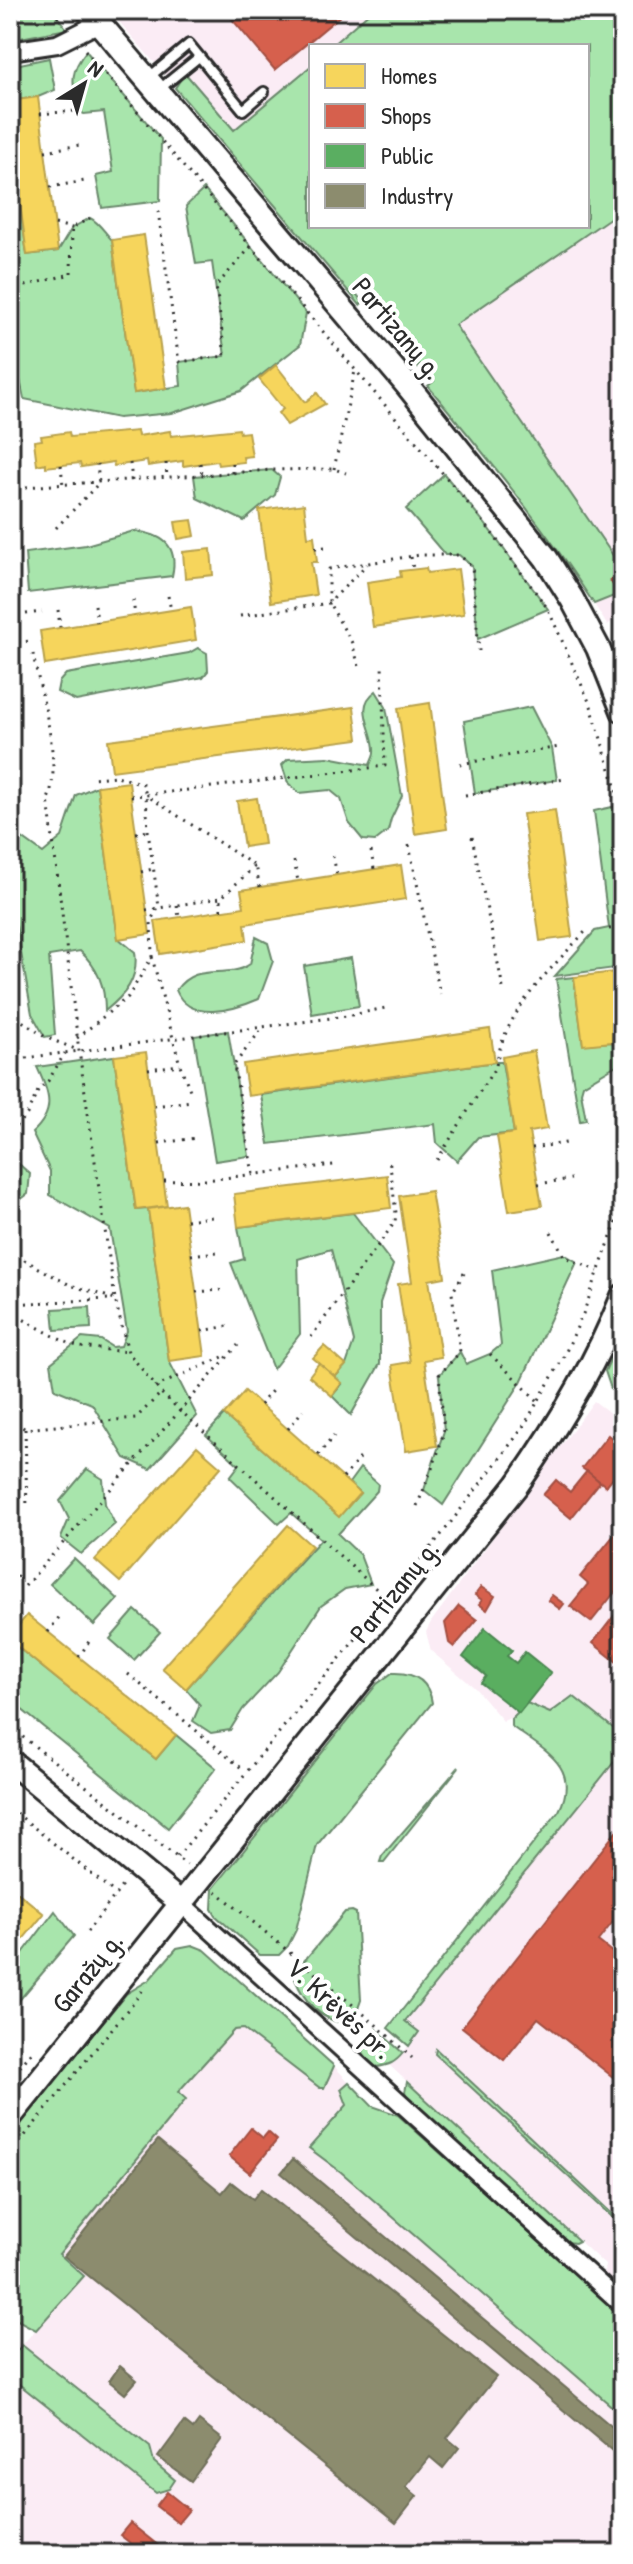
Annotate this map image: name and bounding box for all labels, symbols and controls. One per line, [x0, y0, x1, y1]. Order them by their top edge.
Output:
north arrow [44, 44, 124, 124]
legend [309, 44, 589, 228]
text: N [82, 53, 110, 84]
text: Homes [381, 59, 437, 91]
text: Shops [381, 99, 431, 131]
text: Public [381, 139, 434, 171]
text: Industry [381, 179, 453, 211]
street label: Partizanų g. [344, 269, 452, 387]
street label: Partizanų g. [341, 1531, 447, 1651]
street label: Garažų g. [43, 1923, 131, 2021]
street label: V. Krėvės pr. [278, 1949, 402, 2067]

